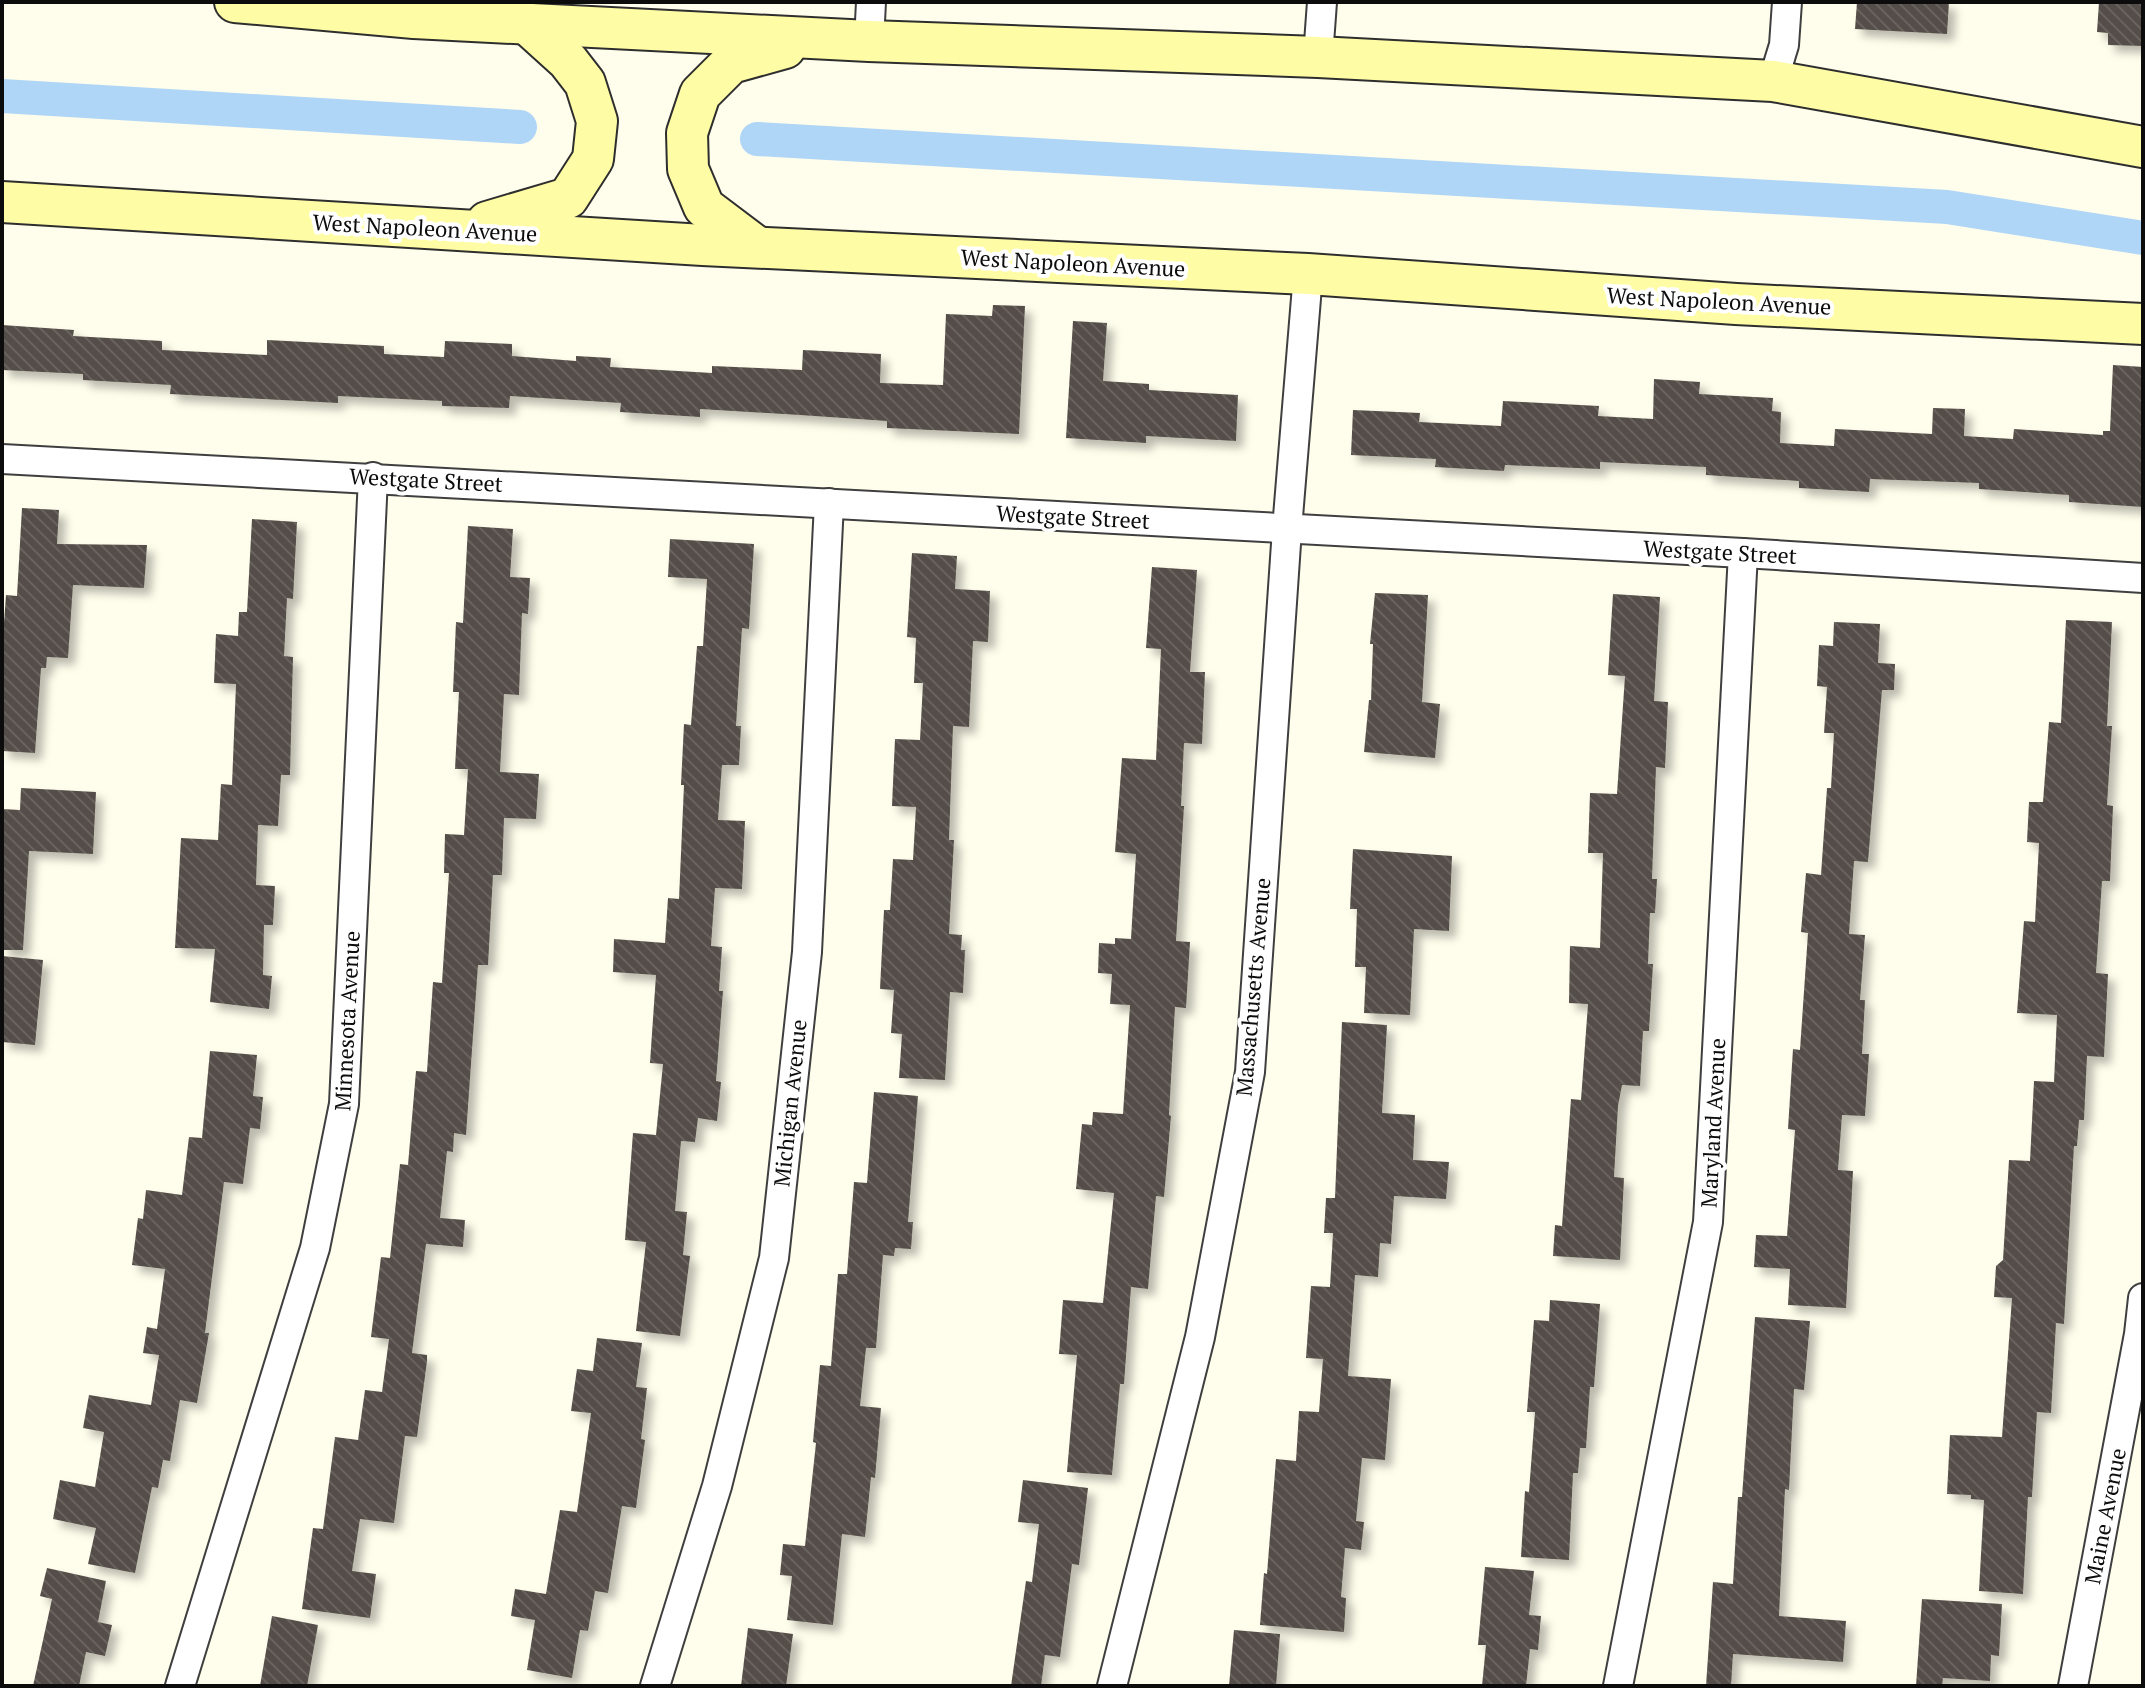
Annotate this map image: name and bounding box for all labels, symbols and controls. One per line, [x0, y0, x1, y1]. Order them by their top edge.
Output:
street label: West Napoleon Avenue [312, 207, 538, 248]
street label: West Napoleon Avenue [960, 242, 1186, 283]
street label: West Napoleon Avenue [1606, 280, 1832, 321]
street label: Westgate Street [348, 461, 504, 498]
street label: Westgate Street [995, 498, 1151, 535]
street label: Westgate Street [1642, 533, 1798, 570]
street label: Massachusetts Avenue [1228, 876, 1277, 1098]
street label: Minnesota Avenue [327, 930, 366, 1112]
street label: Michigan Avenue [766, 1018, 813, 1188]
street label: Maryland Avenue [1694, 1037, 1731, 1209]
street label: Maine Avenue [2077, 1445, 2132, 1586]

